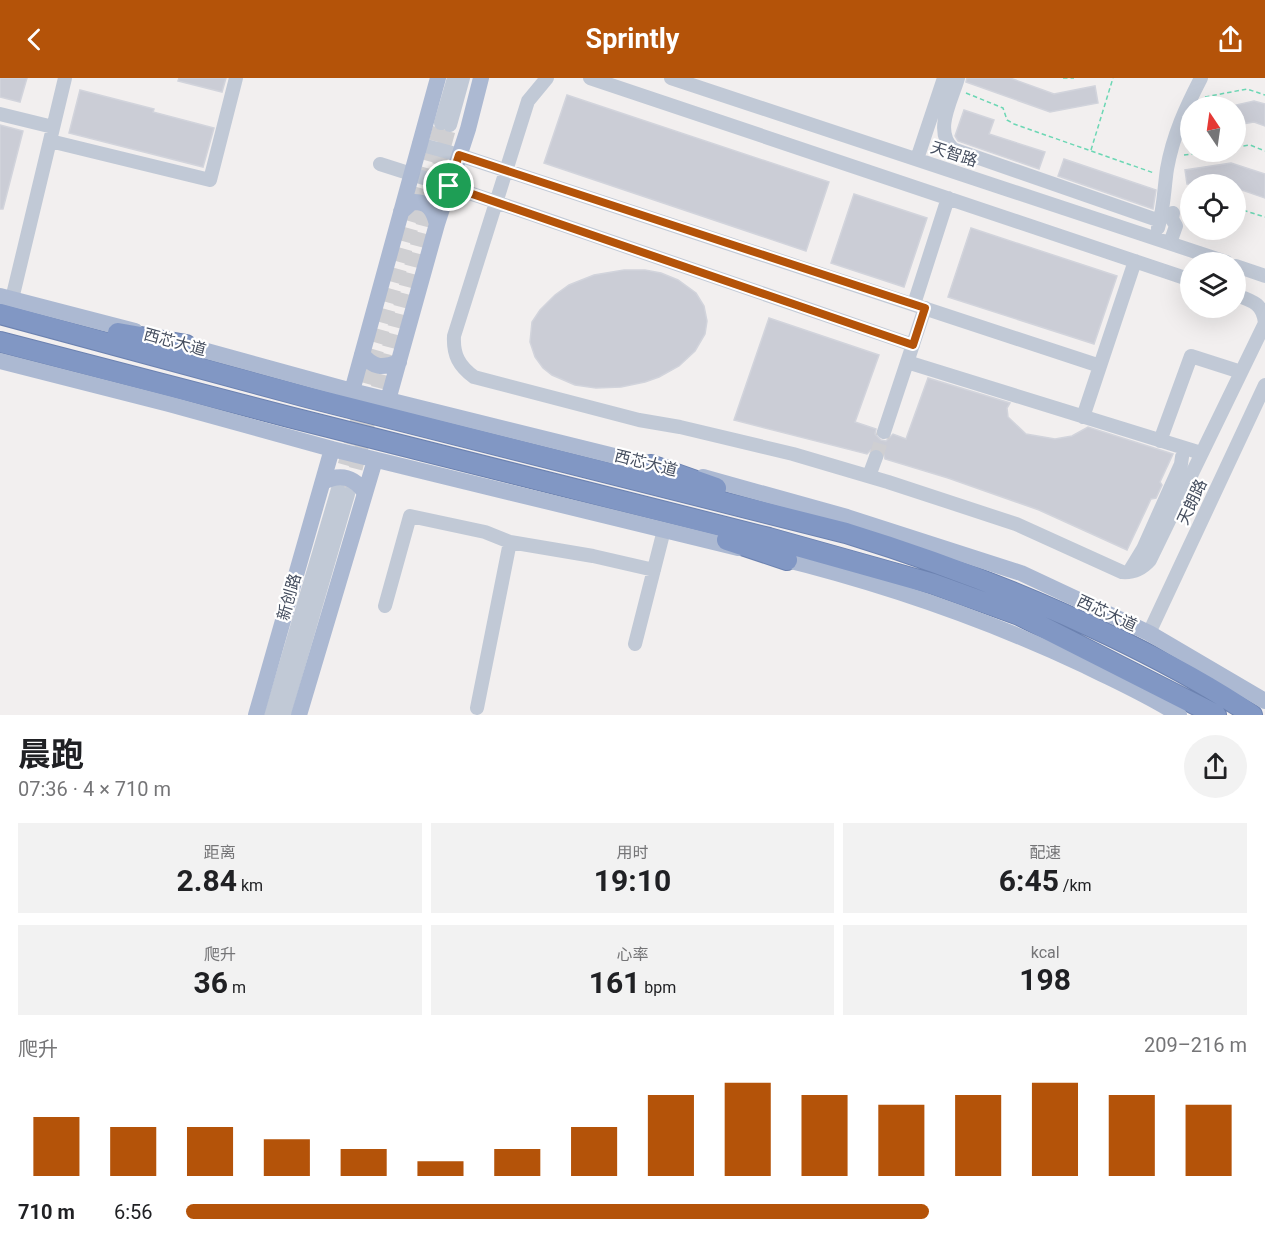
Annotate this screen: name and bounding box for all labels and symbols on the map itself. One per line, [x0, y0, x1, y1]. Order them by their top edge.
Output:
north arrow [1180, 96, 1246, 162]
street label: 天智路 [928, 138, 980, 170]
pin [423, 160, 474, 211]
street label: 西芯大道 [142, 325, 208, 359]
street label: 西芯大道 [613, 446, 679, 480]
street label: 天朗路 [1173, 476, 1211, 528]
street label: 新创路 [273, 571, 305, 623]
street label: 西芯大道 [1074, 591, 1140, 635]

